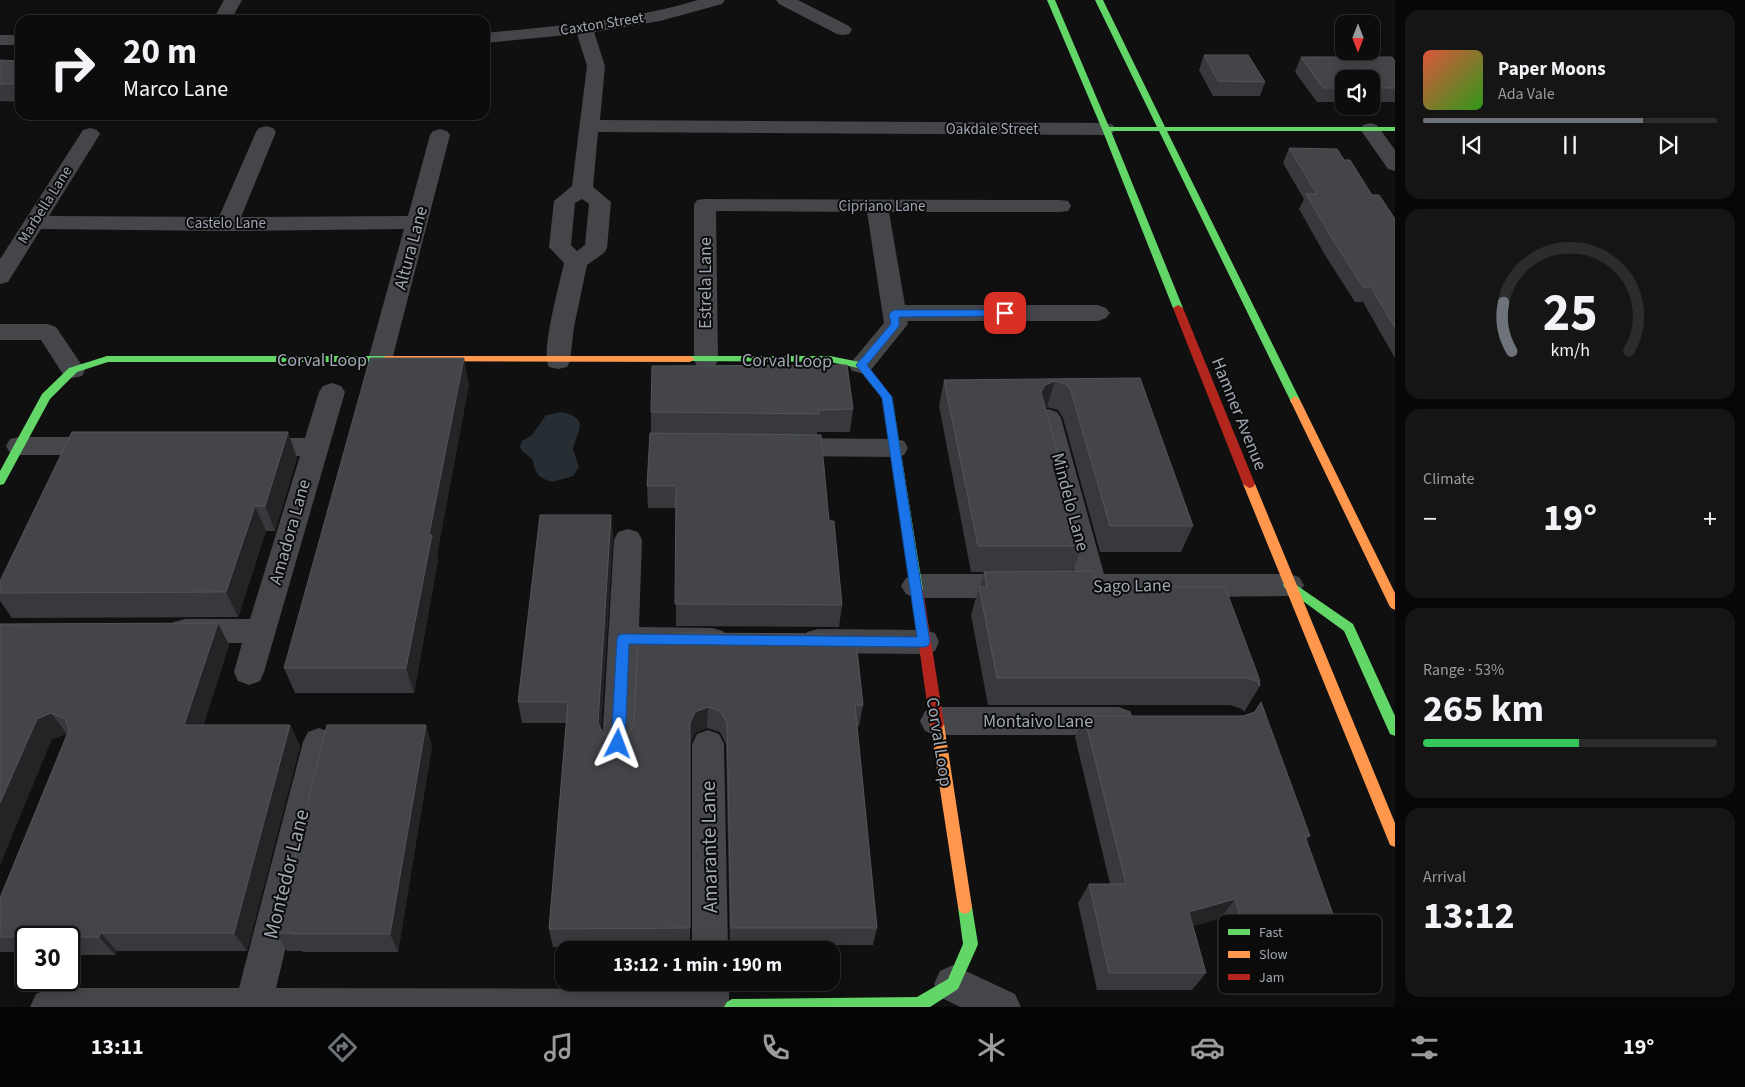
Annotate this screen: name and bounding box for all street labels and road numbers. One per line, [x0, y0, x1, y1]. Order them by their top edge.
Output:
street label: Caxton Street [559, 7, 645, 41]
street label: Oakdale Street [946, 119, 1038, 140]
street label: Marbella Lane [13, 162, 77, 248]
street label: Cipriano Lane [839, 196, 925, 217]
street label: Altura Lane [388, 203, 434, 292]
street label: Castelo Lane [186, 213, 266, 234]
street label: Estrela Lane [693, 237, 718, 329]
street label: Corval Loop [277, 348, 367, 373]
street label: Corval Loop [742, 348, 832, 374]
street label: Hamner Avenue [1205, 354, 1273, 474]
street label: Mindelo Lane [1045, 450, 1095, 554]
street label: Amadora Lane [263, 476, 317, 588]
street label: Sago Lane [1093, 573, 1171, 599]
street label: Corval Loop [920, 696, 958, 788]
street label: Montaivo Lane [983, 709, 1093, 734]
street label: Amarante Lane [693, 781, 725, 913]
street label: Montedor Lane [255, 806, 317, 942]

